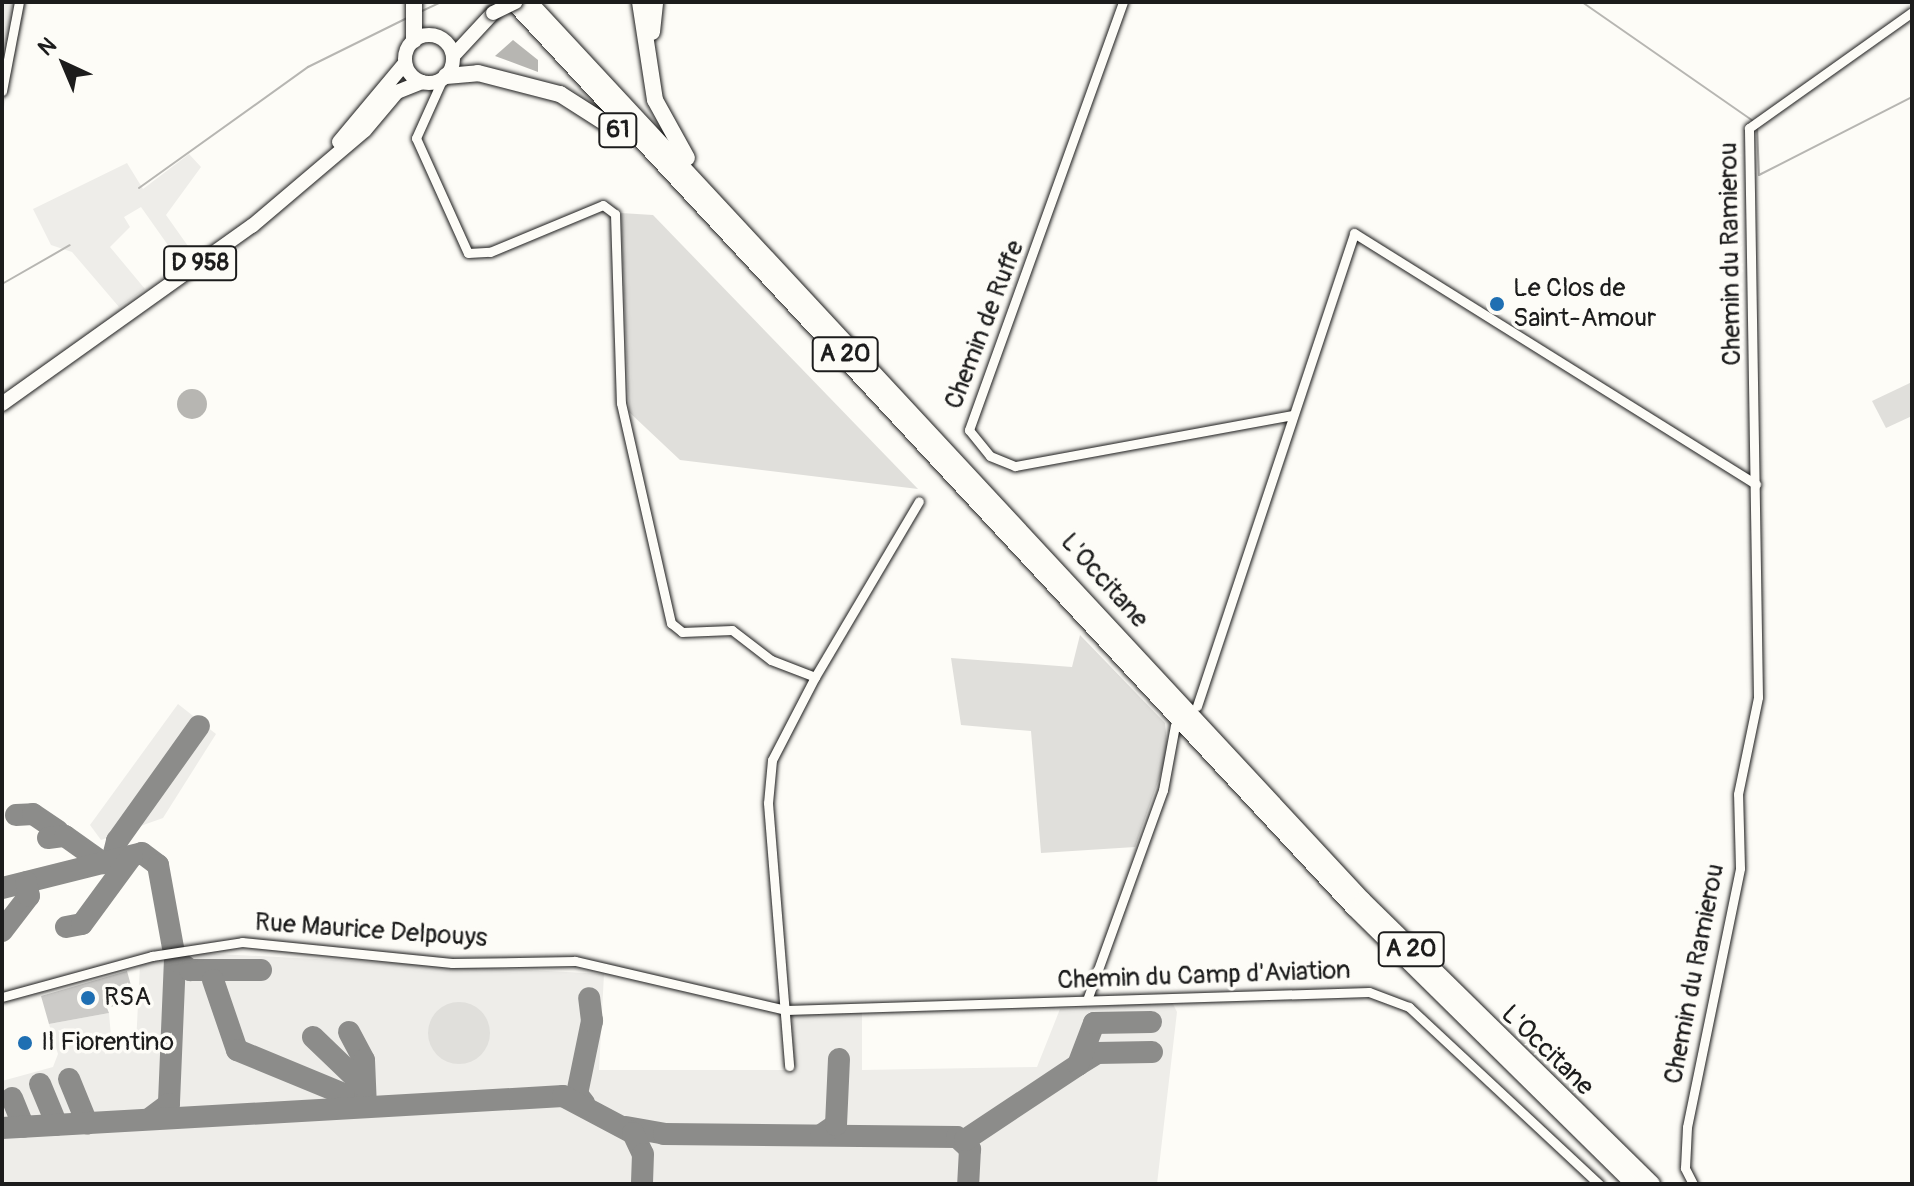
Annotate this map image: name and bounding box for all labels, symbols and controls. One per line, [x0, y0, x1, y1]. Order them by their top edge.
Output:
north arrow [24, 24, 104, 104]
text: N [32, 31, 62, 62]
road number: 61 [598, 110, 638, 150]
street label: Chemin du Ramierou [1713, 142, 1749, 366]
street label: Chemin de Ruffe [939, 236, 1031, 414]
road number: D 958 [162, 243, 238, 283]
place label: Le Clos de Saint-Amour [1513, 273, 1656, 334]
marker: Le Clos de Saint-Amour [1488, 295, 1506, 313]
road number: A 20 [811, 334, 879, 374]
street label: L'Occitane [1053, 527, 1155, 635]
street label: Chemin du Ramierou [1658, 861, 1732, 1087]
street label: Rue Maurice Delpouys [254, 907, 488, 955]
road number: A 20 [1377, 929, 1445, 969]
street label: Chemin du Camp d'Aviation [1057, 955, 1351, 997]
place label: RSA [104, 982, 151, 1014]
marker: RSA [79, 989, 97, 1007]
street label: L'Occitane [1494, 999, 1600, 1103]
place label: Il Fiorentino [41, 1027, 174, 1059]
marker: Il Fiorentino [16, 1034, 34, 1052]

